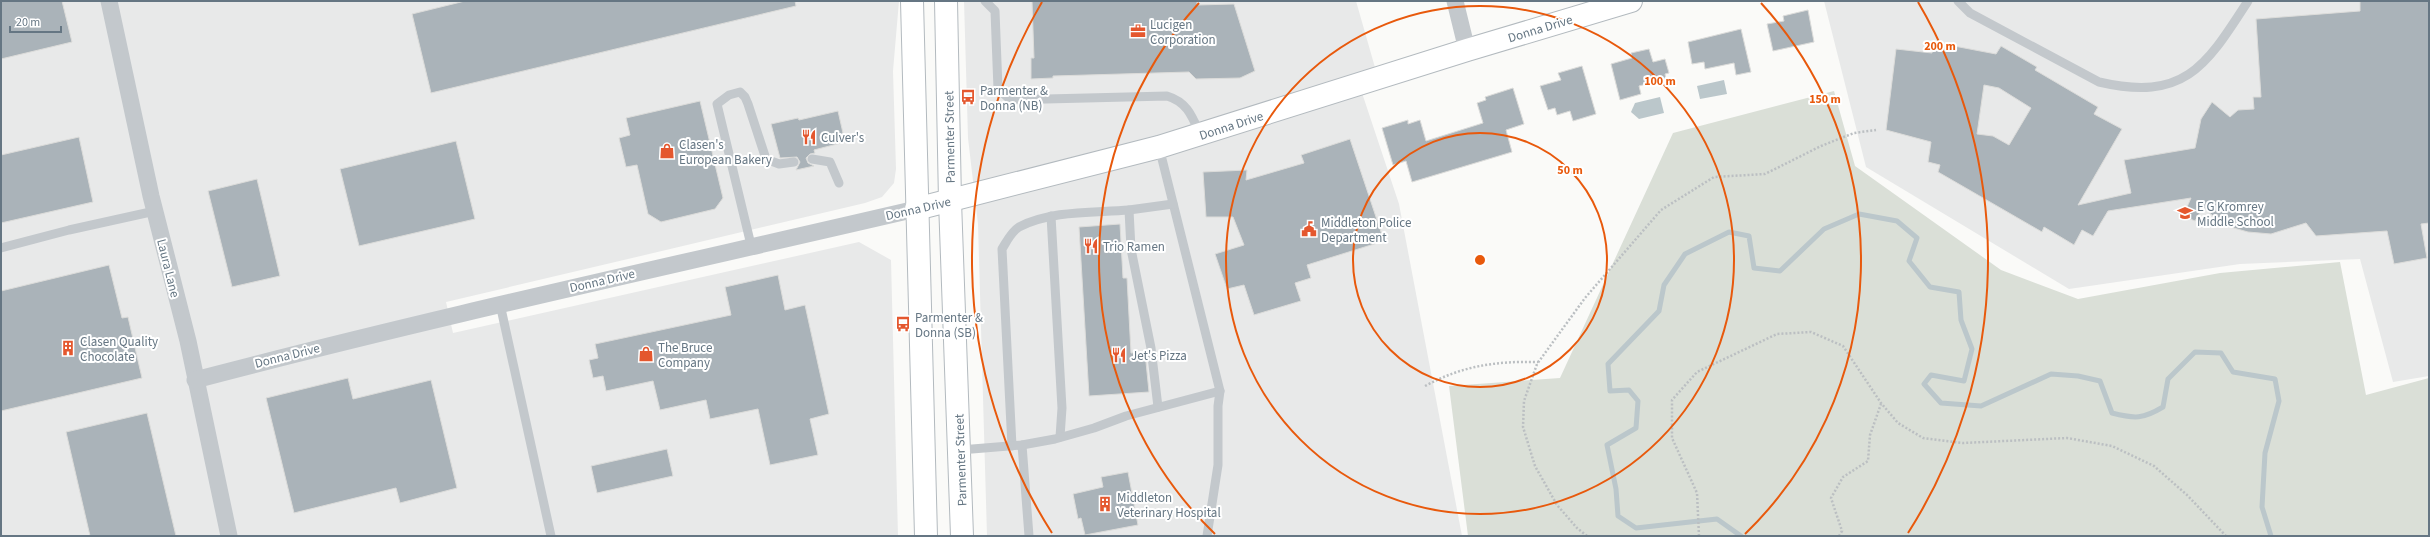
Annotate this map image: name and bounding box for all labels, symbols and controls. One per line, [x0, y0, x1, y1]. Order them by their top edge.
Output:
scale bar [10, 8, 61, 34]
street label: Donna Drive [1506, 11, 1575, 47]
text: 20 m [16, 14, 40, 31]
place label: Lucigen Corporation [1150, 16, 1216, 49]
office icon: Lucigen Corporation [1129, 22, 1147, 40]
text: 200 m [1924, 38, 1956, 55]
text: 100 m [1644, 73, 1676, 90]
place label: Parmenter & Donna (NB) [980, 82, 1048, 115]
bus stop icon: Parmenter & Donna (NB) [959, 88, 977, 106]
street label: Parmenter Street [940, 90, 960, 183]
text: 150 m [1809, 91, 1841, 108]
street label: Donna Drive [1197, 107, 1266, 145]
restaurant icon: Culver's [800, 128, 818, 146]
place label: Culver's [821, 129, 865, 147]
place label: Clasen's European Bakery [679, 136, 772, 169]
shop icon: Clasen's European Bakery [658, 142, 676, 160]
text: 50 m [1557, 162, 1583, 179]
street label: Donna Drive [884, 193, 953, 225]
place label: E G Kromrey Middle School [2197, 198, 2274, 231]
school or university icon: E G Kromrey Middle School [2176, 204, 2194, 222]
place label: Middleton Police Department [1321, 214, 1411, 247]
public building icon: Middleton Police Department [1300, 220, 1318, 238]
street label: Laura Lane [152, 237, 184, 299]
restaurant icon: Trio Ramen [1082, 237, 1100, 255]
place label: Trio Ramen [1103, 238, 1165, 256]
centre of rings [1473, 253, 1487, 267]
street label: Donna Drive [568, 265, 637, 297]
place label: Parmenter & Donna (SB) [915, 309, 983, 342]
bus stop icon: Parmenter & Donna (SB) [894, 315, 912, 333]
place label: Clasen Quality Chocolate [80, 333, 158, 366]
building icon: Clasen Quality Chocolate [59, 339, 77, 357]
street label: Donna Drive [253, 339, 322, 373]
place label: The Bruce Company [658, 339, 712, 372]
shop icon: The Bruce Company [637, 345, 655, 363]
restaurant icon: Jet's Pizza [1110, 346, 1128, 364]
place label: Jet's Pizza [1131, 347, 1187, 365]
street label: Parmenter Street [950, 413, 972, 507]
place label: Middleton Veterinary Hospital [1117, 489, 1221, 522]
building icon: Middleton Veterinary Hospital [1096, 495, 1114, 513]

